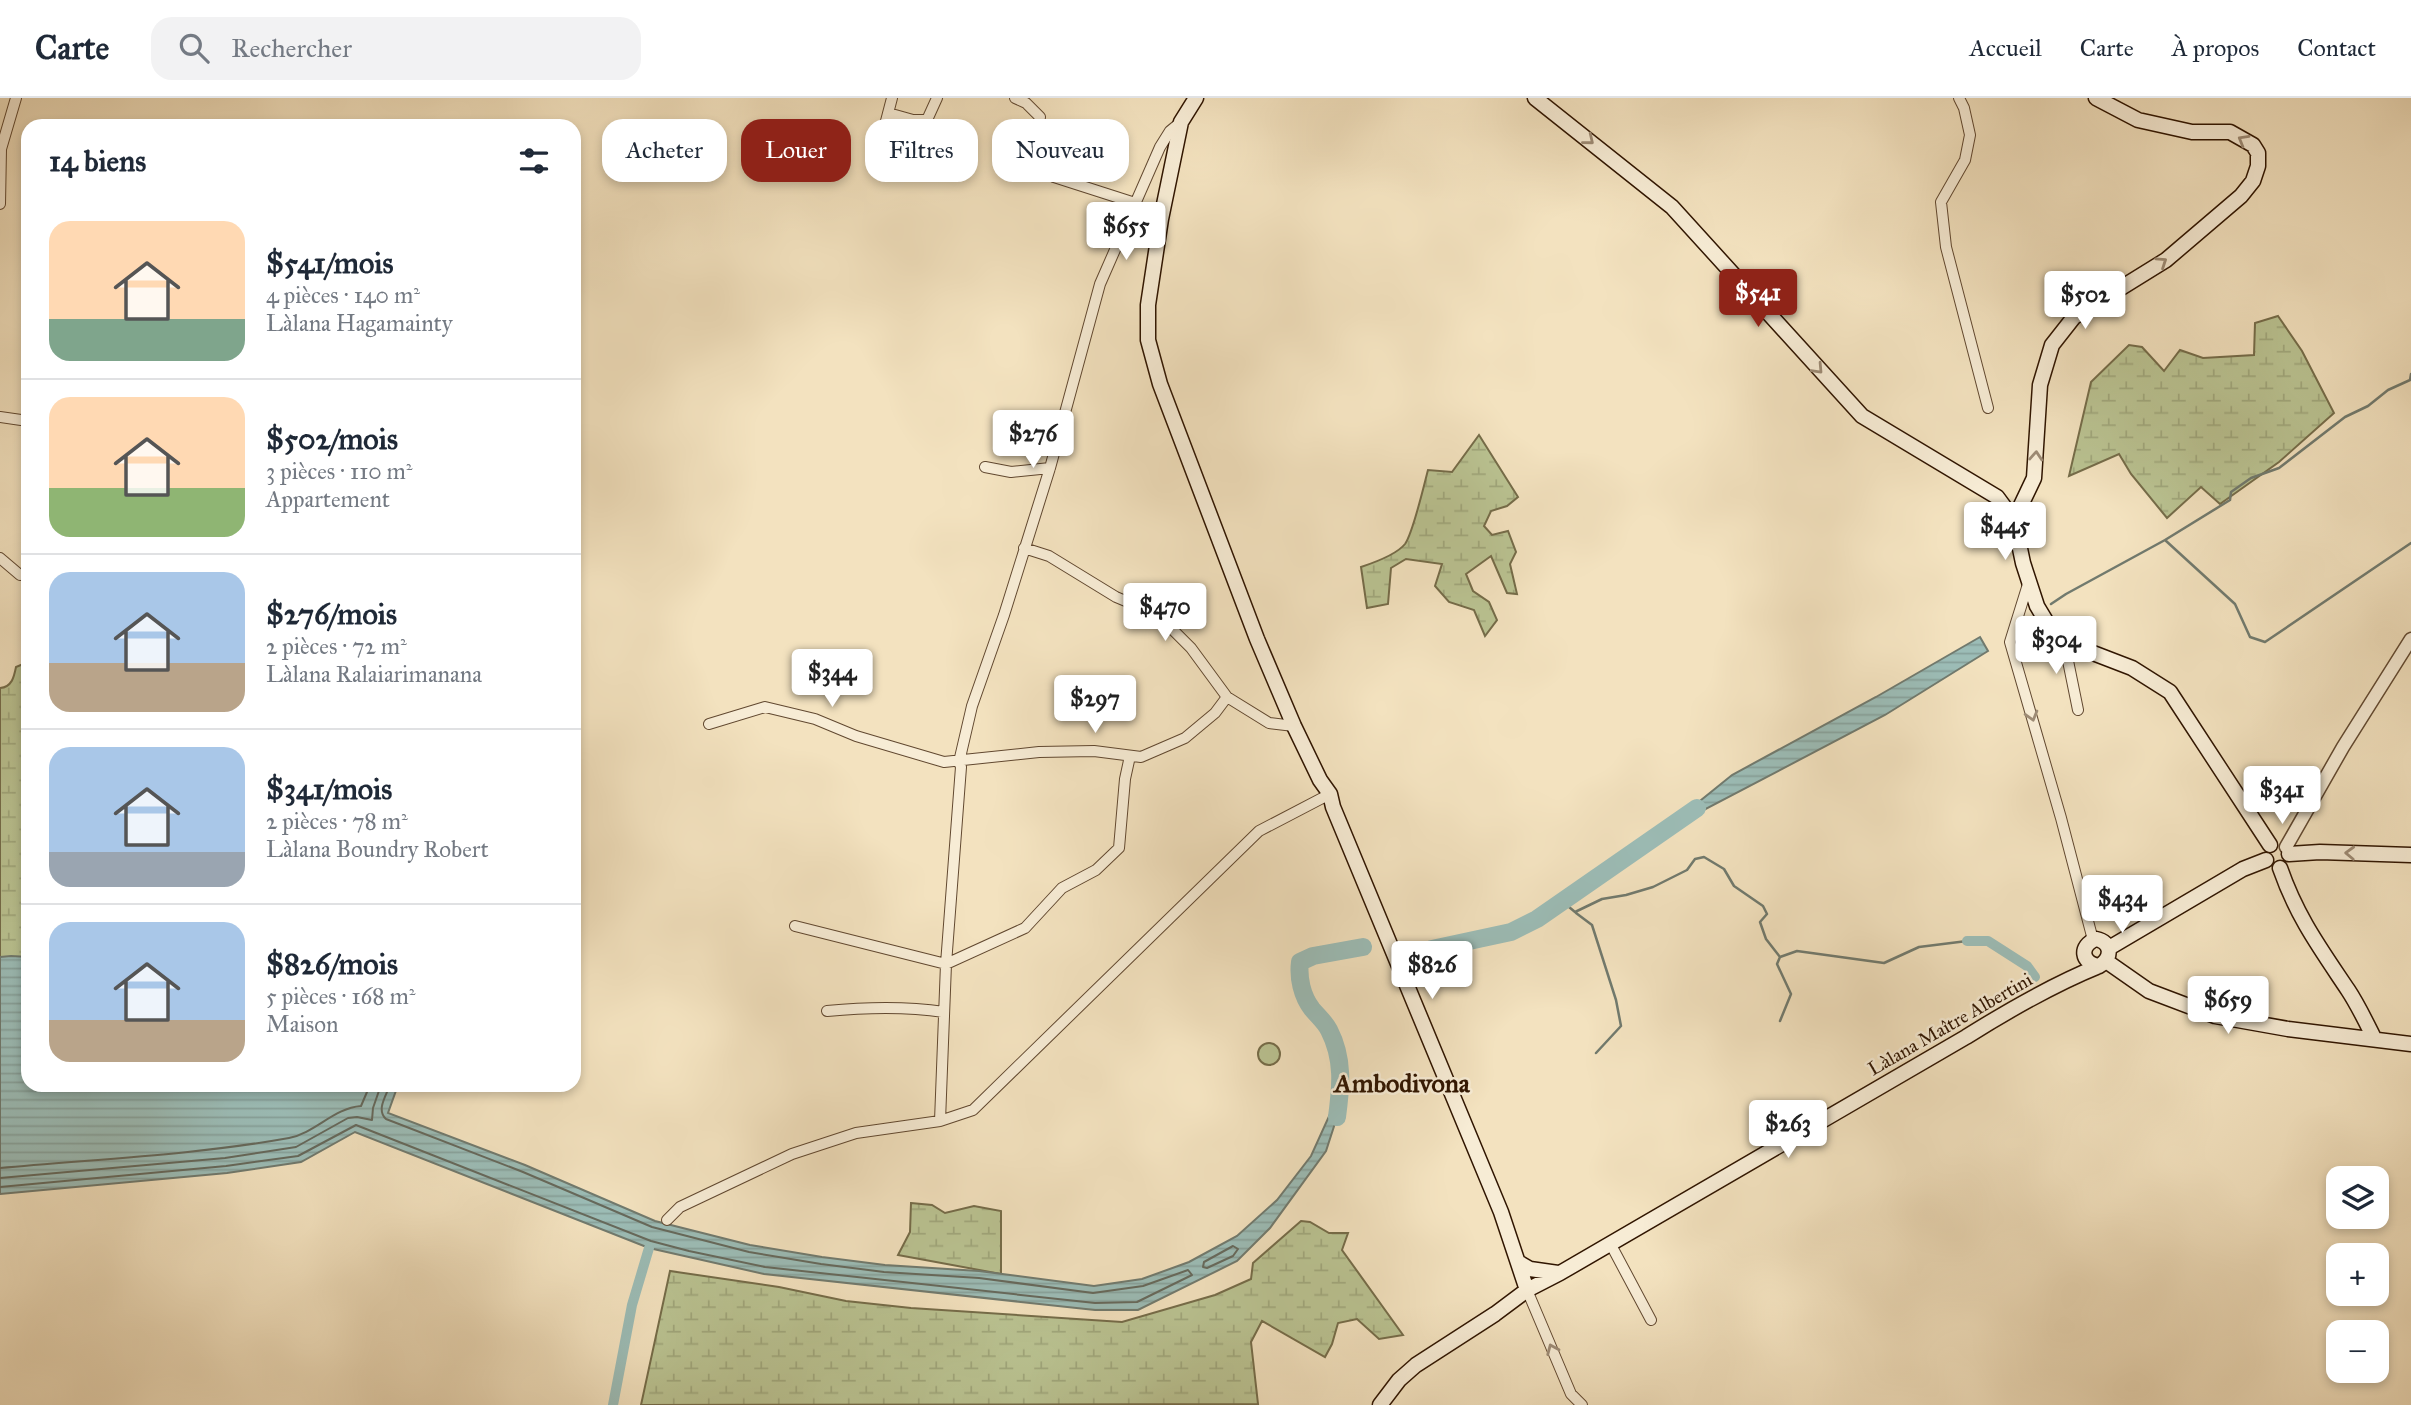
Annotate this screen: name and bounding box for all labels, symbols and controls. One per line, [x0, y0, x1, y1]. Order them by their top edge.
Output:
search box [151, 17, 641, 80]
text: Carte [35, 28, 109, 68]
icon: search [175, 29, 213, 67]
text: Rechercher [231, 32, 352, 64]
text: Accueil [1970, 33, 2042, 63]
text: Carte [2080, 33, 2134, 63]
text: À propos [2172, 33, 2259, 63]
text: Contact [2297, 33, 2376, 63]
chip: Acheter [602, 119, 727, 182]
chip: Louer [741, 119, 851, 182]
chip: Filtres [865, 119, 978, 182]
chip: Nouveau [992, 119, 1129, 182]
one-way arrow [1580, 132, 1593, 144]
one-way arrow [2238, 135, 2250, 148]
icon: filters [515, 142, 553, 180]
text: 14 biens [49, 143, 146, 179]
pin: $655 [1085, 202, 1167, 262]
text: $655 [1103, 211, 1149, 239]
text: $541/mois [266, 245, 393, 281]
icon: home [105, 249, 189, 333]
one-way arrow [2154, 257, 2167, 270]
pin: $541 [1717, 270, 1799, 329]
pin: $502 [2044, 272, 2126, 331]
text: $541 [1735, 278, 1781, 306]
text: $502 [2060, 280, 2110, 308]
text: 4 pièces · 140 m² [266, 281, 420, 309]
text: Làlana Hagamainty [266, 309, 452, 337]
one-way arrow [1810, 361, 1823, 374]
pin: $276 [992, 410, 1074, 470]
text: $276 [1009, 419, 1057, 447]
text: $502/mois [266, 421, 398, 457]
icon: home [105, 425, 189, 509]
one-way arrow [2028, 450, 2043, 461]
text: 3 pièces · 110 m² [266, 457, 412, 485]
text: Appartement [266, 485, 390, 513]
pin: $445 [1964, 503, 2046, 562]
text: $445 [1980, 511, 2030, 539]
pin: $470 [1124, 584, 1206, 643]
text: $470 [1139, 592, 1191, 620]
text: $276/mois [266, 596, 397, 632]
icon: home [105, 600, 189, 684]
pin: $304 [2015, 616, 2097, 676]
text: $304 [2031, 625, 2081, 653]
text: 2 pièces · 72 m² [266, 632, 407, 660]
pin: $344 [791, 650, 873, 709]
text: $344 [808, 658, 856, 686]
text: Làlana Ralaiarimanana [266, 660, 482, 688]
pin: $297 [1054, 676, 1136, 735]
text: $297 [1070, 684, 1120, 712]
one-way arrow [2023, 710, 2038, 722]
pin: $341 [2241, 766, 2323, 826]
text: $341/mois [266, 771, 392, 807]
icon: home [105, 775, 189, 859]
text: $341 [2260, 775, 2304, 803]
text: 2 pièces · 78 m² [266, 807, 408, 835]
text: Làlana Boundry Robert [266, 835, 489, 863]
one-way arrow [2344, 845, 2355, 860]
pin: $434 [2081, 876, 2163, 935]
text: $434 [2098, 884, 2146, 912]
pin: $826 [1391, 942, 1473, 1001]
text: $826/mois [266, 946, 398, 982]
icon: home [105, 950, 189, 1034]
text: $826 [1407, 950, 1457, 978]
street label: Làlana Maître Albertini [1864, 968, 2036, 1080]
pin: $659 [2187, 976, 2269, 1036]
text: 5 pièces · 168 m² [266, 982, 416, 1010]
text: $659 [2204, 985, 2252, 1013]
text: Maison [266, 1010, 338, 1038]
district label: Ambodivona [1332, 1067, 1471, 1099]
pin: $263 [1747, 1100, 1829, 1160]
text: $263 [1765, 1109, 1811, 1137]
map controls [2326, 1166, 2389, 1383]
button: layers [2326, 1166, 2389, 1229]
button: + [2326, 1243, 2389, 1306]
button: − [2326, 1320, 2389, 1383]
one-way arrow [1546, 1344, 1560, 1356]

